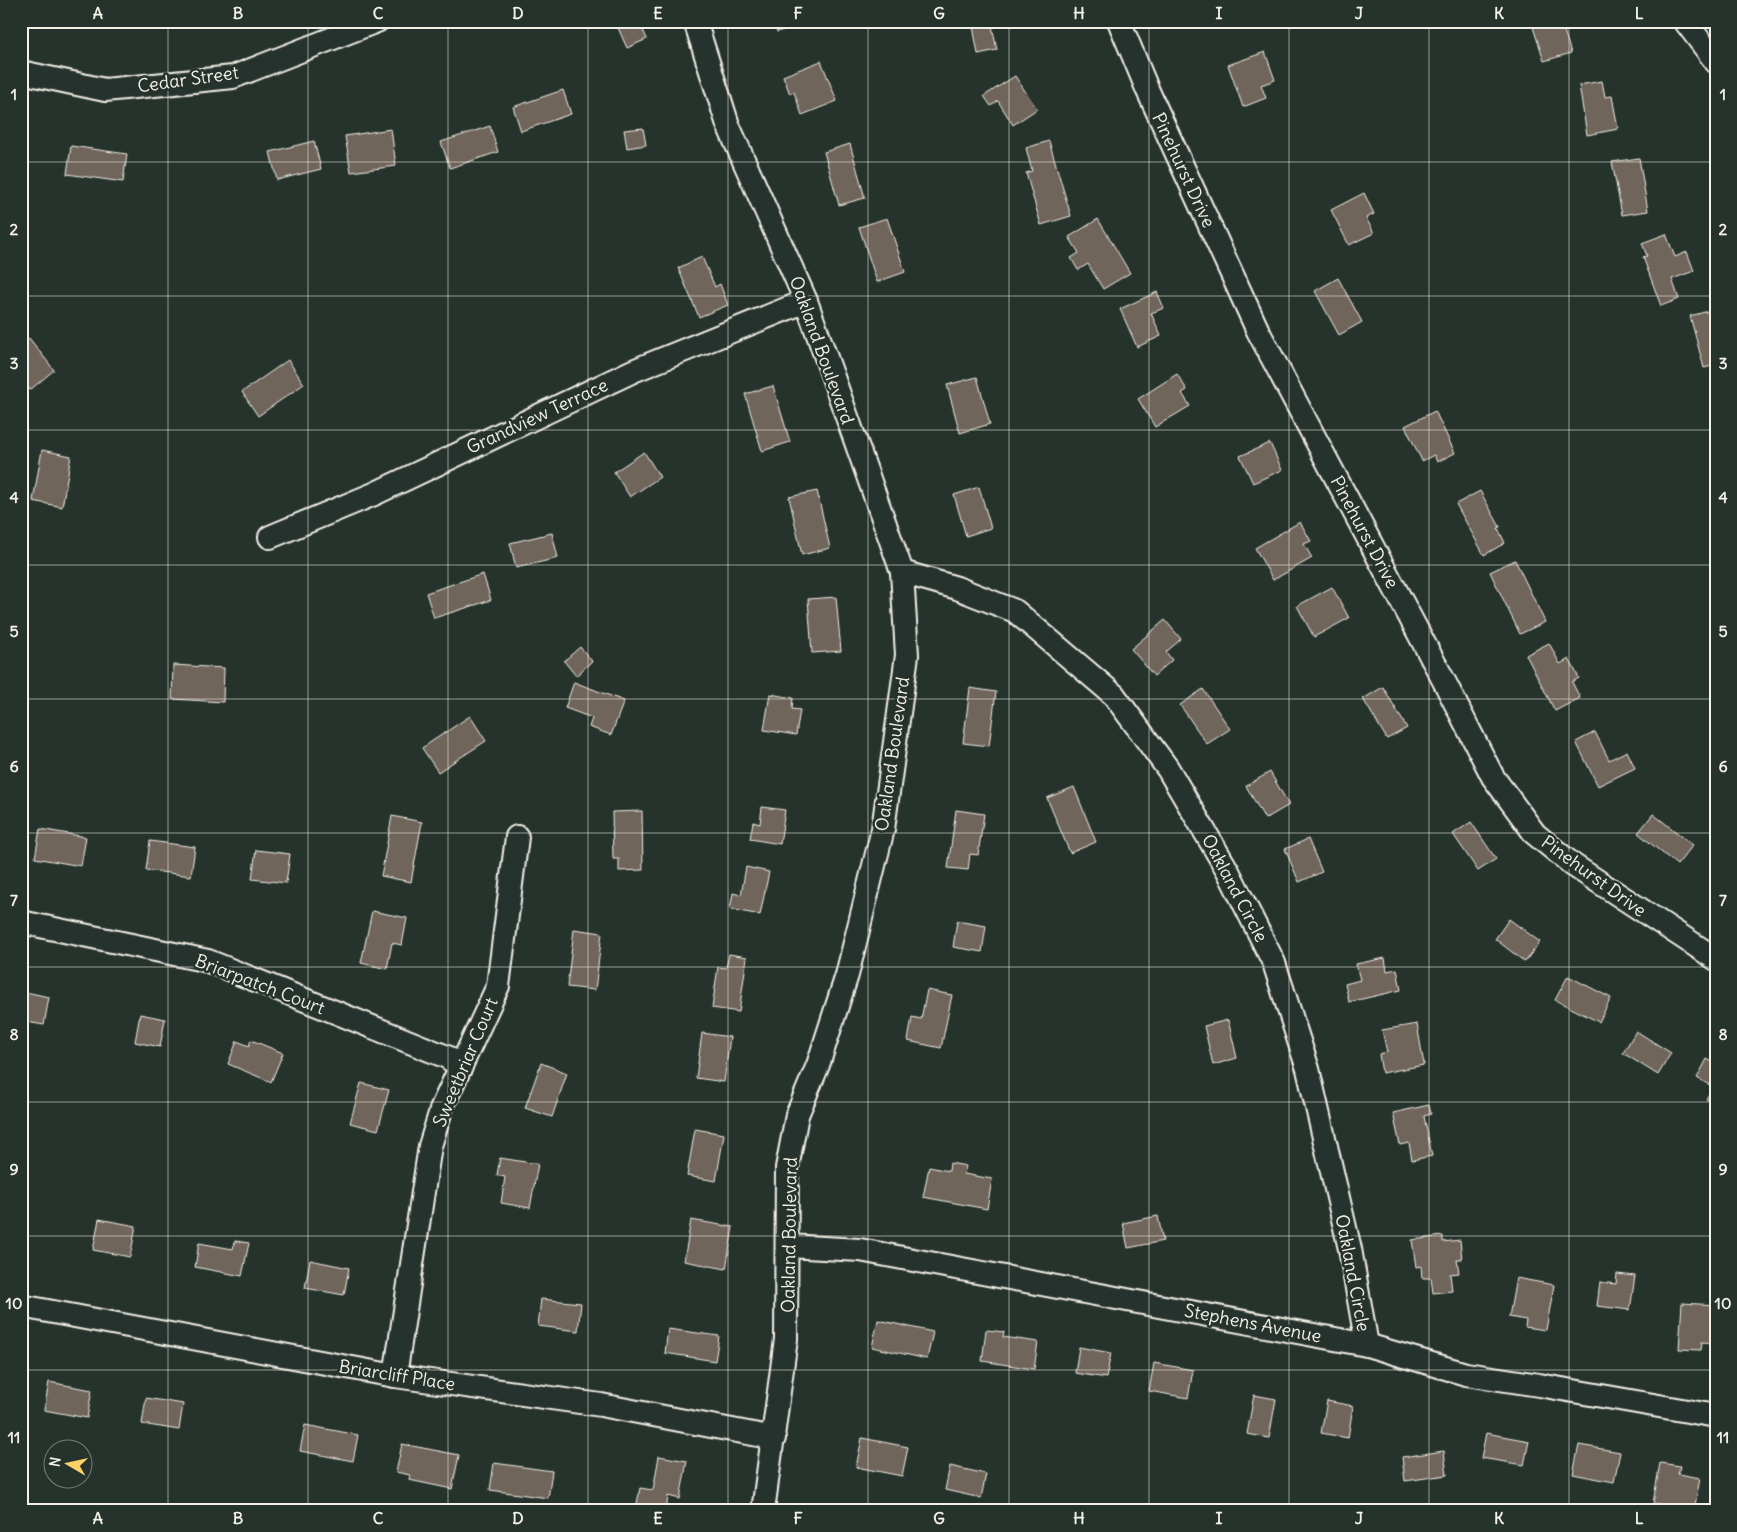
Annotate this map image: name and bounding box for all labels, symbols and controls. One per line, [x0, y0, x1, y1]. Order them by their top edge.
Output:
text: A [93, 3, 103, 23]
text: B [233, 3, 244, 23]
text: C [373, 3, 384, 23]
text: D [512, 3, 524, 23]
text: E [653, 3, 663, 23]
text: F [793, 3, 803, 23]
text: G [933, 3, 945, 23]
text: H [1073, 3, 1085, 23]
text: I [1216, 3, 1223, 23]
text: J [1355, 3, 1364, 23]
text: K [1494, 3, 1504, 23]
text: L [1635, 3, 1644, 23]
street label: Cedar Street [136, 61, 240, 97]
text: 1 [11, 84, 17, 104]
text: 1 [1720, 84, 1726, 104]
street label: Pinehurst Drive [1147, 109, 1221, 231]
text: 2 [10, 219, 19, 239]
text: 2 [1719, 219, 1728, 239]
street label: Oakland Boulevard [785, 273, 860, 428]
text: 3 [9, 353, 19, 373]
text: 3 [1718, 353, 1728, 373]
street label: Grandview Terrace [463, 373, 611, 459]
street label: Pinehurst Drive [1326, 472, 1404, 592]
text: 4 [9, 487, 19, 507]
text: 4 [1718, 487, 1728, 507]
text: 5 [9, 621, 19, 641]
text: 5 [1718, 621, 1728, 641]
street label: Oakland Boulevard [870, 675, 914, 833]
text: 6 [9, 756, 19, 776]
text: 6 [1718, 756, 1728, 776]
street label: Oakland Circle [1197, 830, 1273, 946]
street label: Pinehurst Drive [1537, 830, 1651, 922]
text: 7 [10, 890, 18, 910]
text: 7 [1719, 890, 1727, 910]
street label: Briarpatch Court [192, 949, 328, 1019]
street label: Sweetbriar Court [427, 994, 503, 1130]
text: 8 [9, 1024, 19, 1044]
text: 8 [1718, 1024, 1728, 1044]
street label: Oakland Boulevard [776, 1157, 802, 1313]
text: 9 [9, 1159, 19, 1179]
text: 9 [1718, 1159, 1728, 1179]
street label: Oakland Circle [1330, 1212, 1376, 1334]
text: 10 [6, 1293, 22, 1313]
text: 10 [1715, 1293, 1731, 1313]
street label: Stephens Avenue [1183, 1298, 1323, 1348]
street label: Briarcliff Place [337, 1354, 457, 1396]
text: 11 [8, 1427, 20, 1447]
text: 11 [1717, 1427, 1729, 1447]
north arrow [42, 1440, 92, 1490]
text: N [46, 1456, 65, 1468]
text: A [93, 1508, 103, 1528]
text: B [233, 1508, 244, 1528]
text: C [373, 1508, 384, 1528]
text: D [512, 1508, 524, 1528]
text: E [653, 1508, 663, 1528]
text: F [793, 1508, 803, 1528]
text: G [933, 1508, 945, 1528]
text: H [1073, 1508, 1085, 1528]
text: I [1216, 1508, 1223, 1528]
text: J [1355, 1508, 1364, 1528]
text: K [1494, 1508, 1504, 1528]
text: L [1635, 1508, 1644, 1528]

